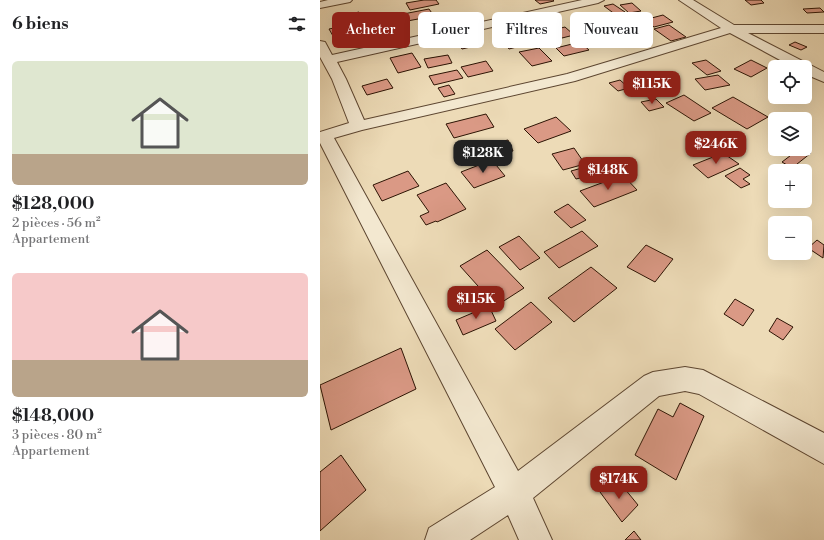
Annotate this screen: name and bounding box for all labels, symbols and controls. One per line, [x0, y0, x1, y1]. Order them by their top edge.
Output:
chip: Acheter [332, 12, 410, 48]
chip: Louer [418, 12, 484, 48]
chip: Filtres [492, 12, 562, 48]
chip: Nouveau [570, 12, 653, 48]
text: 6 biens [12, 13, 68, 35]
icon: filters [286, 13, 308, 35]
map controls [768, 60, 812, 260]
button: locate [768, 60, 812, 104]
pin: $115K [624, 71, 680, 105]
text: $115K [632, 76, 672, 92]
icon: home [124, 87, 196, 159]
button: layers [768, 112, 812, 156]
pin: $246K [688, 131, 744, 165]
text: $246K [694, 136, 738, 152]
pin: $128K [455, 140, 511, 174]
text: $128K [462, 145, 504, 161]
pin: $148K [580, 157, 636, 191]
text: $148K [588, 162, 628, 178]
button: + [768, 164, 812, 208]
text: $128,000 [12, 193, 94, 215]
text: 2 pièces · 56 m² [12, 215, 100, 231]
button: − [768, 216, 812, 260]
text: Appartement [12, 231, 90, 247]
pin: $115K [448, 286, 504, 320]
text: $115K [456, 291, 496, 307]
icon: home [124, 299, 196, 371]
text: $148,000 [12, 405, 94, 427]
text: 3 pièces · 80 m² [12, 427, 102, 443]
text: Appartement [12, 443, 90, 459]
pin: $174K [591, 466, 647, 500]
text: $174K [599, 471, 639, 487]

